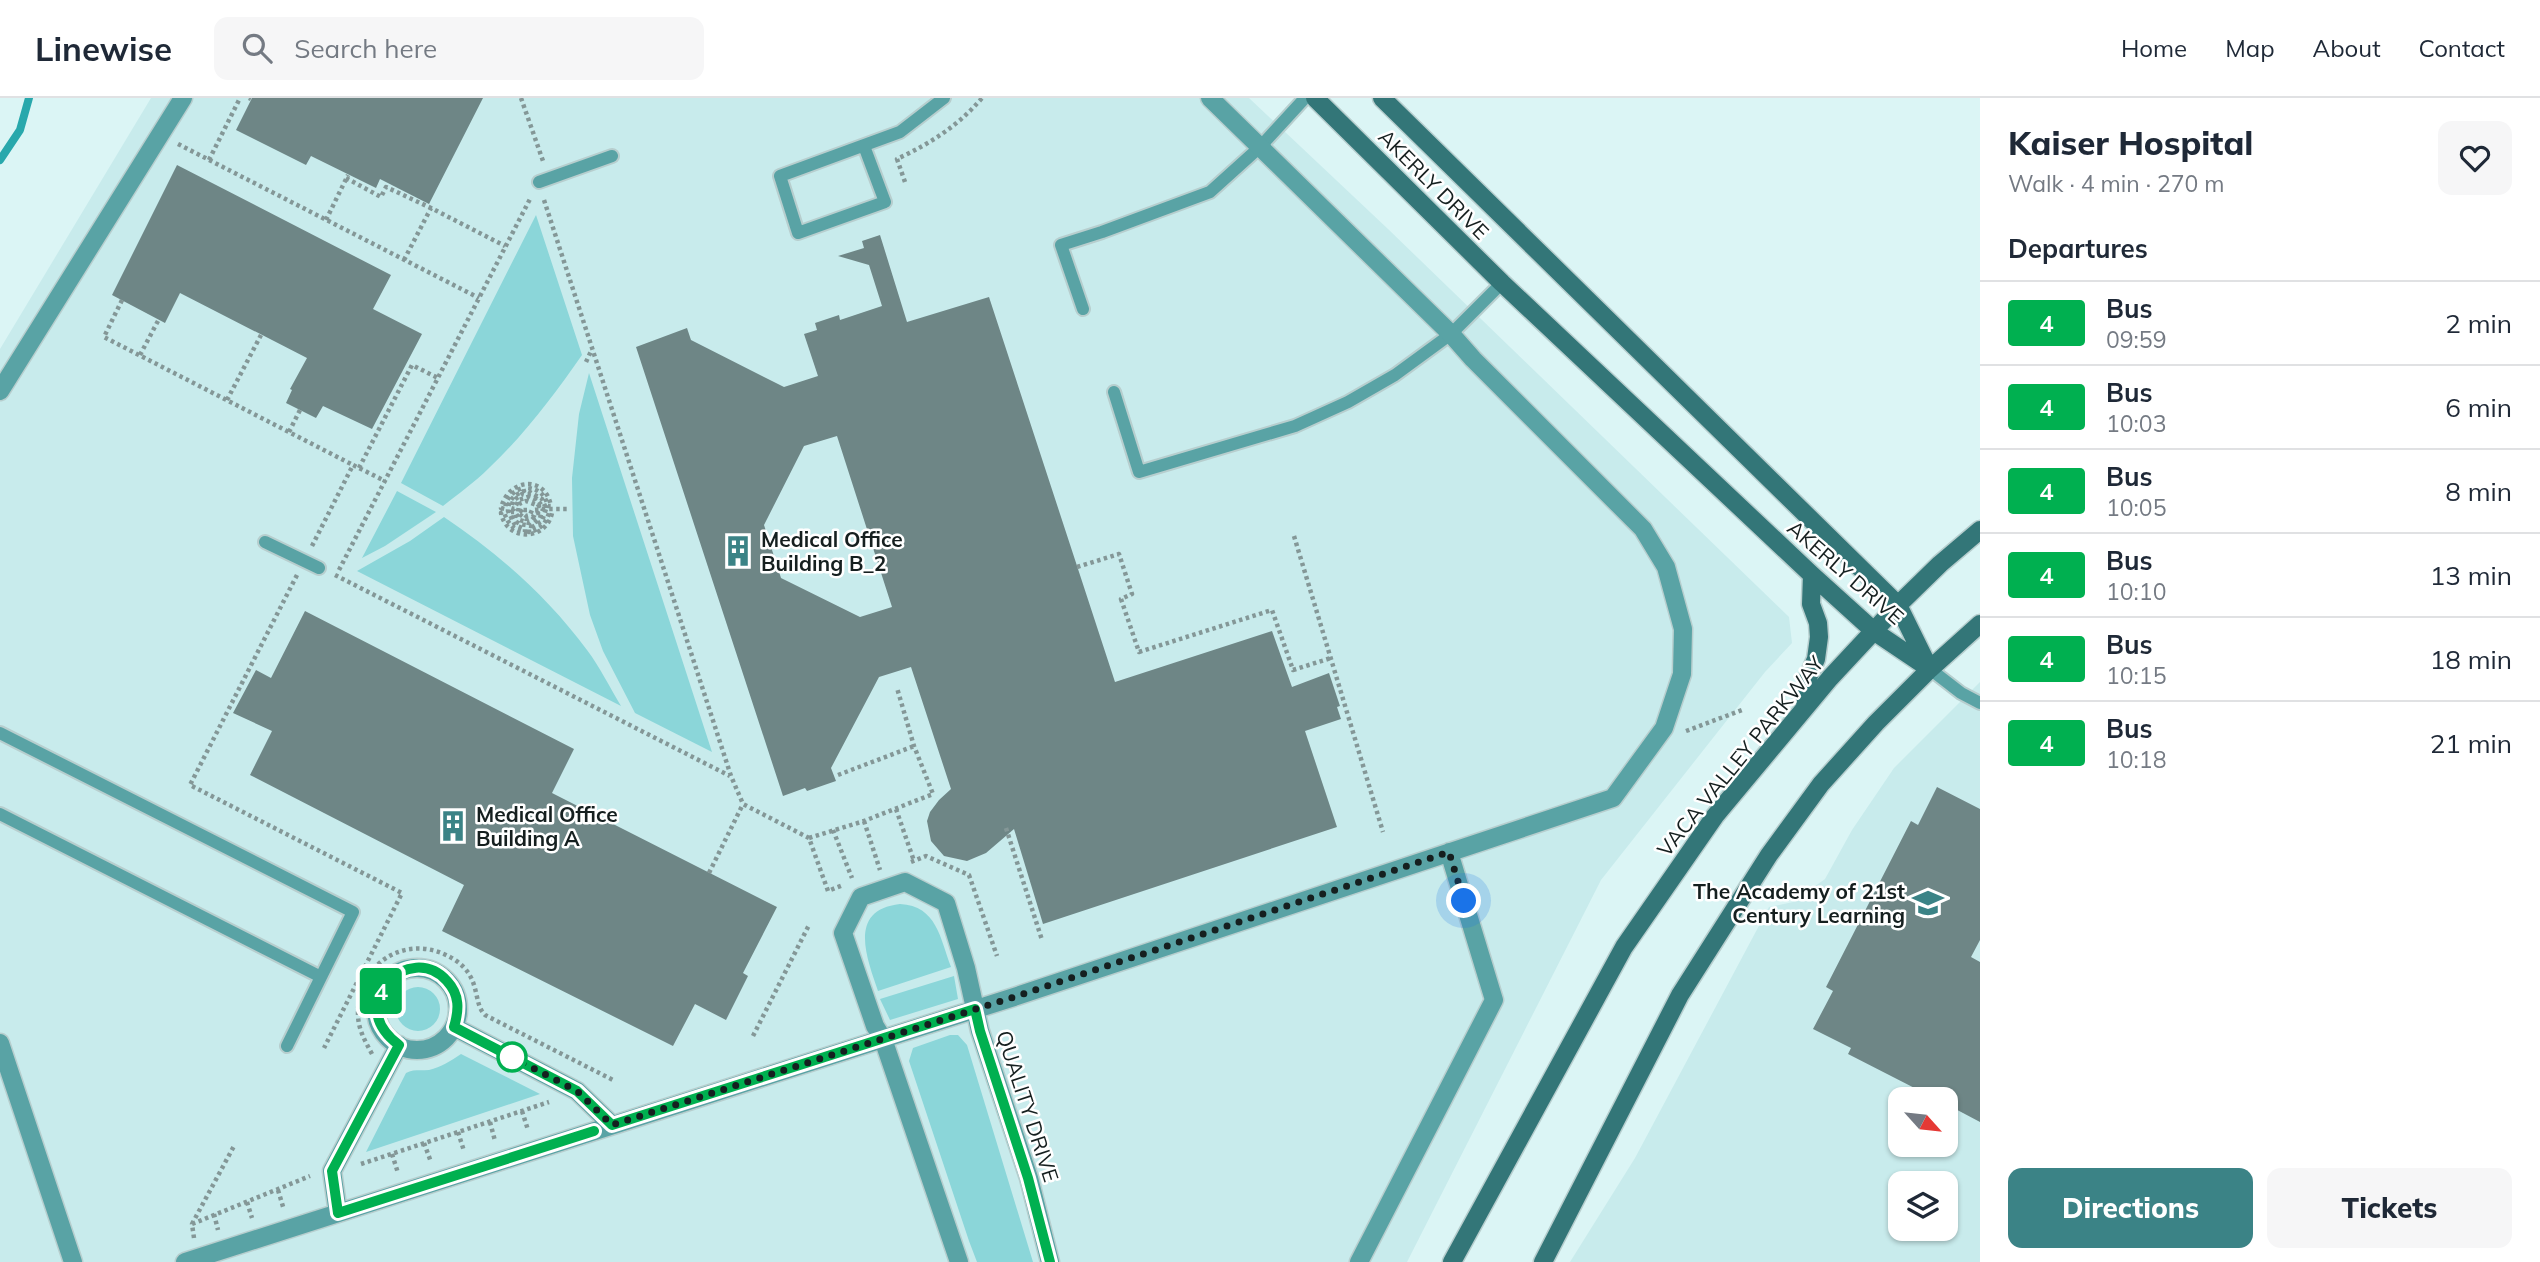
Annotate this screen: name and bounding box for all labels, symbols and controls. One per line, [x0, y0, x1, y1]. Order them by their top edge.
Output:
search box [214, 17, 704, 80]
text: Linewise [35, 28, 172, 69]
icon: search [238, 29, 276, 67]
text: Search here [294, 32, 437, 65]
text: Home [2121, 33, 2187, 63]
text: Map [2225, 33, 2275, 63]
text: About [2313, 33, 2381, 63]
text: Contact [2419, 33, 2505, 63]
button: heart [2438, 121, 2512, 195]
text: Kaiser Hospital [2008, 122, 2253, 163]
street label: AKERLY DRIVE [1373, 123, 1495, 245]
text: Walk · 4 min · 270 m [2008, 169, 2225, 198]
text: Departures [2008, 232, 2148, 265]
text: Bus [2106, 292, 2152, 325]
text: 2 min [2445, 307, 2512, 340]
text: 4 [2039, 308, 2054, 338]
text: 09:59 [2106, 325, 2166, 354]
text: Bus [2106, 376, 2152, 409]
text: 6 min [2445, 391, 2512, 424]
text: 4 [2039, 392, 2054, 422]
text: 10:03 [2106, 409, 2166, 438]
text: Bus [2106, 460, 2152, 493]
text: 8 min [2445, 475, 2512, 508]
text: 4 [2039, 476, 2054, 506]
text: 10:05 [2106, 493, 2166, 522]
street label: AKERLY DRIVE [1783, 514, 1909, 630]
place label: Medical Office Building B_2 [761, 526, 903, 576]
building icon: Medical Office Building B_2 [721, 534, 755, 568]
text: Bus [2106, 544, 2152, 577]
text: 13 min [2430, 559, 2512, 592]
text: 4 [2039, 560, 2054, 590]
text: 10:10 [2106, 577, 2166, 606]
text: Bus [2106, 628, 2152, 661]
text: 18 min [2430, 643, 2512, 676]
text: 4 [2039, 644, 2054, 674]
street label: VACA VALLEY PARKWAY [1651, 650, 1829, 861]
text: 10:15 [2106, 661, 2166, 690]
text: Bus [2106, 712, 2152, 745]
text: 21 min [2430, 727, 2512, 760]
text: 4 [2039, 728, 2054, 758]
text: 10:18 [2106, 745, 2166, 774]
place label: Medical Office Building A [476, 801, 618, 851]
building icon: Medical Office Building A [436, 809, 470, 843]
place label: The Academy of 21st Century Learning [1693, 878, 1905, 928]
your location [1446, 883, 1481, 918]
school or university icon: The Academy of 21st Century Learning [1911, 886, 1945, 920]
line badge: 4 [358, 968, 404, 1014]
text: 4 [374, 976, 388, 1006]
street label: QUALITY DRIVE [991, 1027, 1065, 1185]
unlabelled marker [497, 1042, 527, 1072]
north arrow [1888, 1087, 1958, 1157]
map controls [1888, 1087, 1958, 1241]
button: Directions [2008, 1168, 2253, 1248]
button: Tickets [2267, 1168, 2512, 1248]
button: layers [1888, 1171, 1958, 1241]

